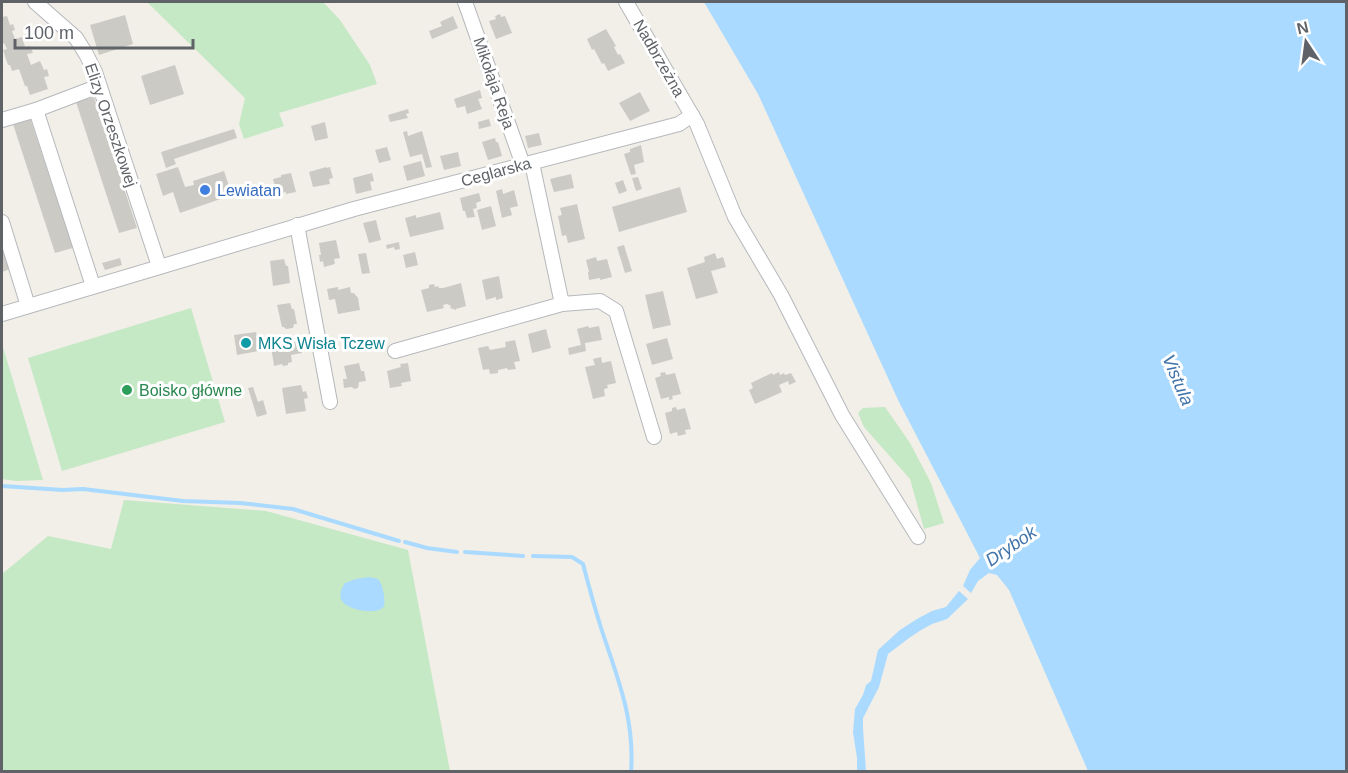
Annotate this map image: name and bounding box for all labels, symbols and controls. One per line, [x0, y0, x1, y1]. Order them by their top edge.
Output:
scale bar [15, 12, 194, 50]
north arrow [1276, 12, 1336, 72]
street label: Nadbrzeżna [630, 16, 688, 100]
text: N [1295, 18, 1310, 37]
text: 100 m [24, 23, 74, 43]
street label: Mikołaja Reja [470, 35, 518, 131]
street label: Elizy Orzeszkowej [82, 61, 140, 189]
street label: Ceglarska [459, 154, 533, 190]
place label: Lewiatan [217, 182, 281, 199]
marker: Lewiatan [198, 183, 212, 197]
place label: MKS Wisła Tczew [258, 335, 385, 352]
marker: MKS Wisła Tczew [239, 336, 253, 350]
water label: Vistula [1158, 351, 1198, 409]
place label: Boisko główne [139, 382, 242, 399]
marker: Boisko główne [120, 383, 134, 397]
water label: Drybok [982, 521, 1041, 570]

